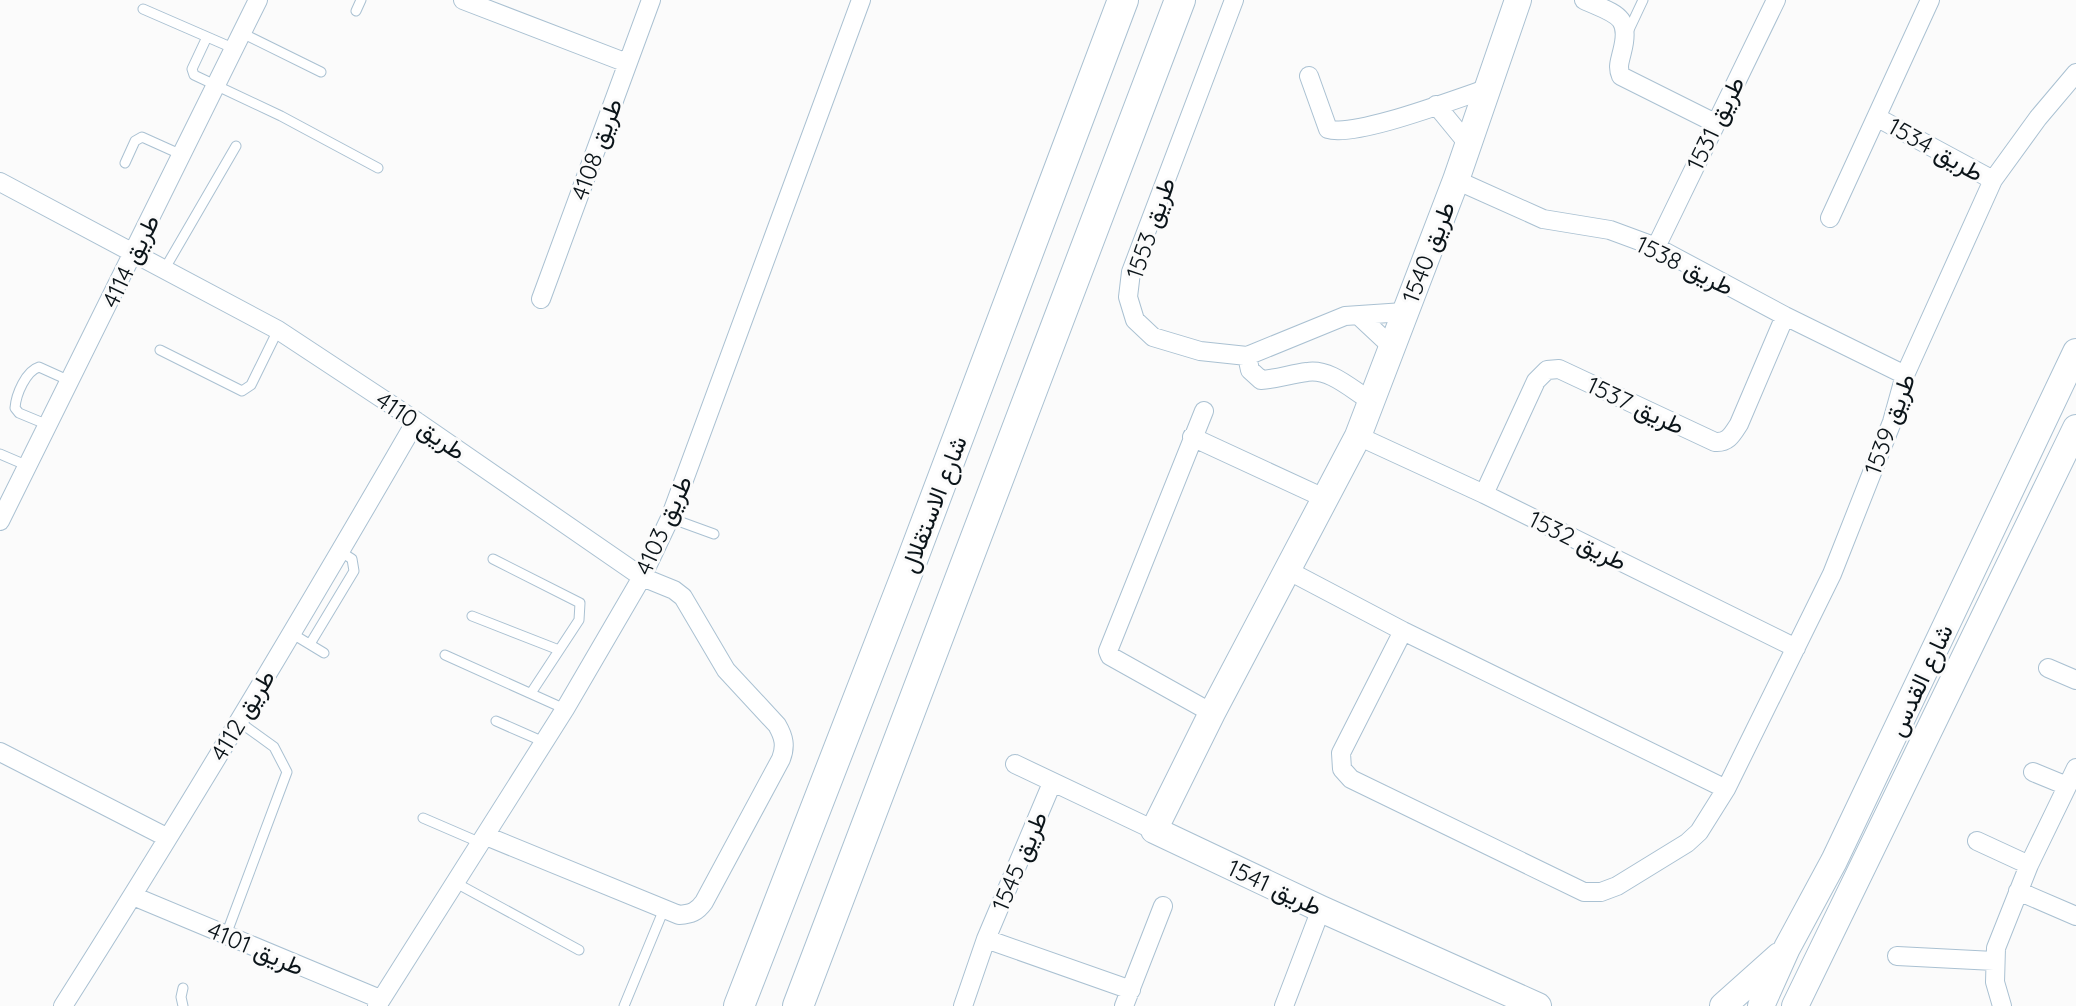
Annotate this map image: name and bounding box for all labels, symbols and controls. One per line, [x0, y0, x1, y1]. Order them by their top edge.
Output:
street label: طريق 1531 [1679, 71, 1751, 175]
street label: طريق 4108 [564, 94, 629, 204]
street label: طريق 1534 [1882, 111, 1989, 188]
street label: طريق 1553 [1119, 173, 1182, 283]
street label: طريق 1540 [1395, 197, 1462, 307]
street label: طريق 4114 [95, 209, 166, 313]
street label: طريق 1538 [1631, 229, 1739, 302]
street label: طريق 1537 [1582, 369, 1690, 442]
street label: طريق 1539 [1857, 369, 1922, 479]
street label: طريق 4110 [370, 384, 472, 467]
street label: شارع الاستقلال [893, 431, 975, 577]
street label: طريق 4103 [628, 471, 699, 580]
street label: طريق 1532 [1524, 503, 1632, 577]
street label: شارع القدس [1881, 619, 1961, 742]
street label: طريق 4112 [203, 664, 282, 767]
street label: طريق 1545 [985, 807, 1054, 916]
street label: طريق 1541 [1223, 852, 1327, 923]
street label: طريق 4101 [203, 914, 309, 983]

